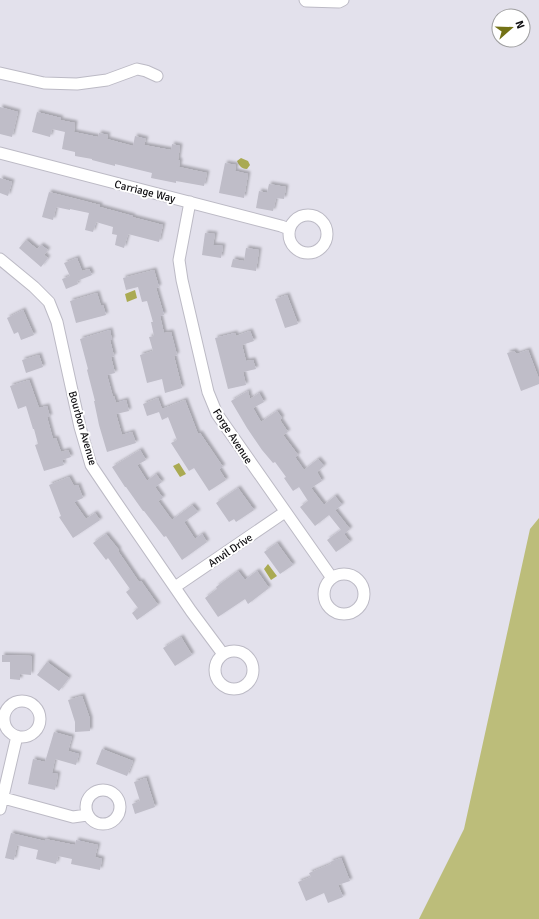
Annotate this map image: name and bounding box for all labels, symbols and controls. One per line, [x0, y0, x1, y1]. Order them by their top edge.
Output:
north arrow [491, 8, 531, 48]
text: N [513, 19, 527, 31]
street label: Carriage Way [113, 178, 177, 206]
street label: Bourbon Avenue [66, 389, 99, 467]
street label: Forge Avenue [210, 406, 255, 466]
street label: Anvil Drive [206, 531, 255, 570]

